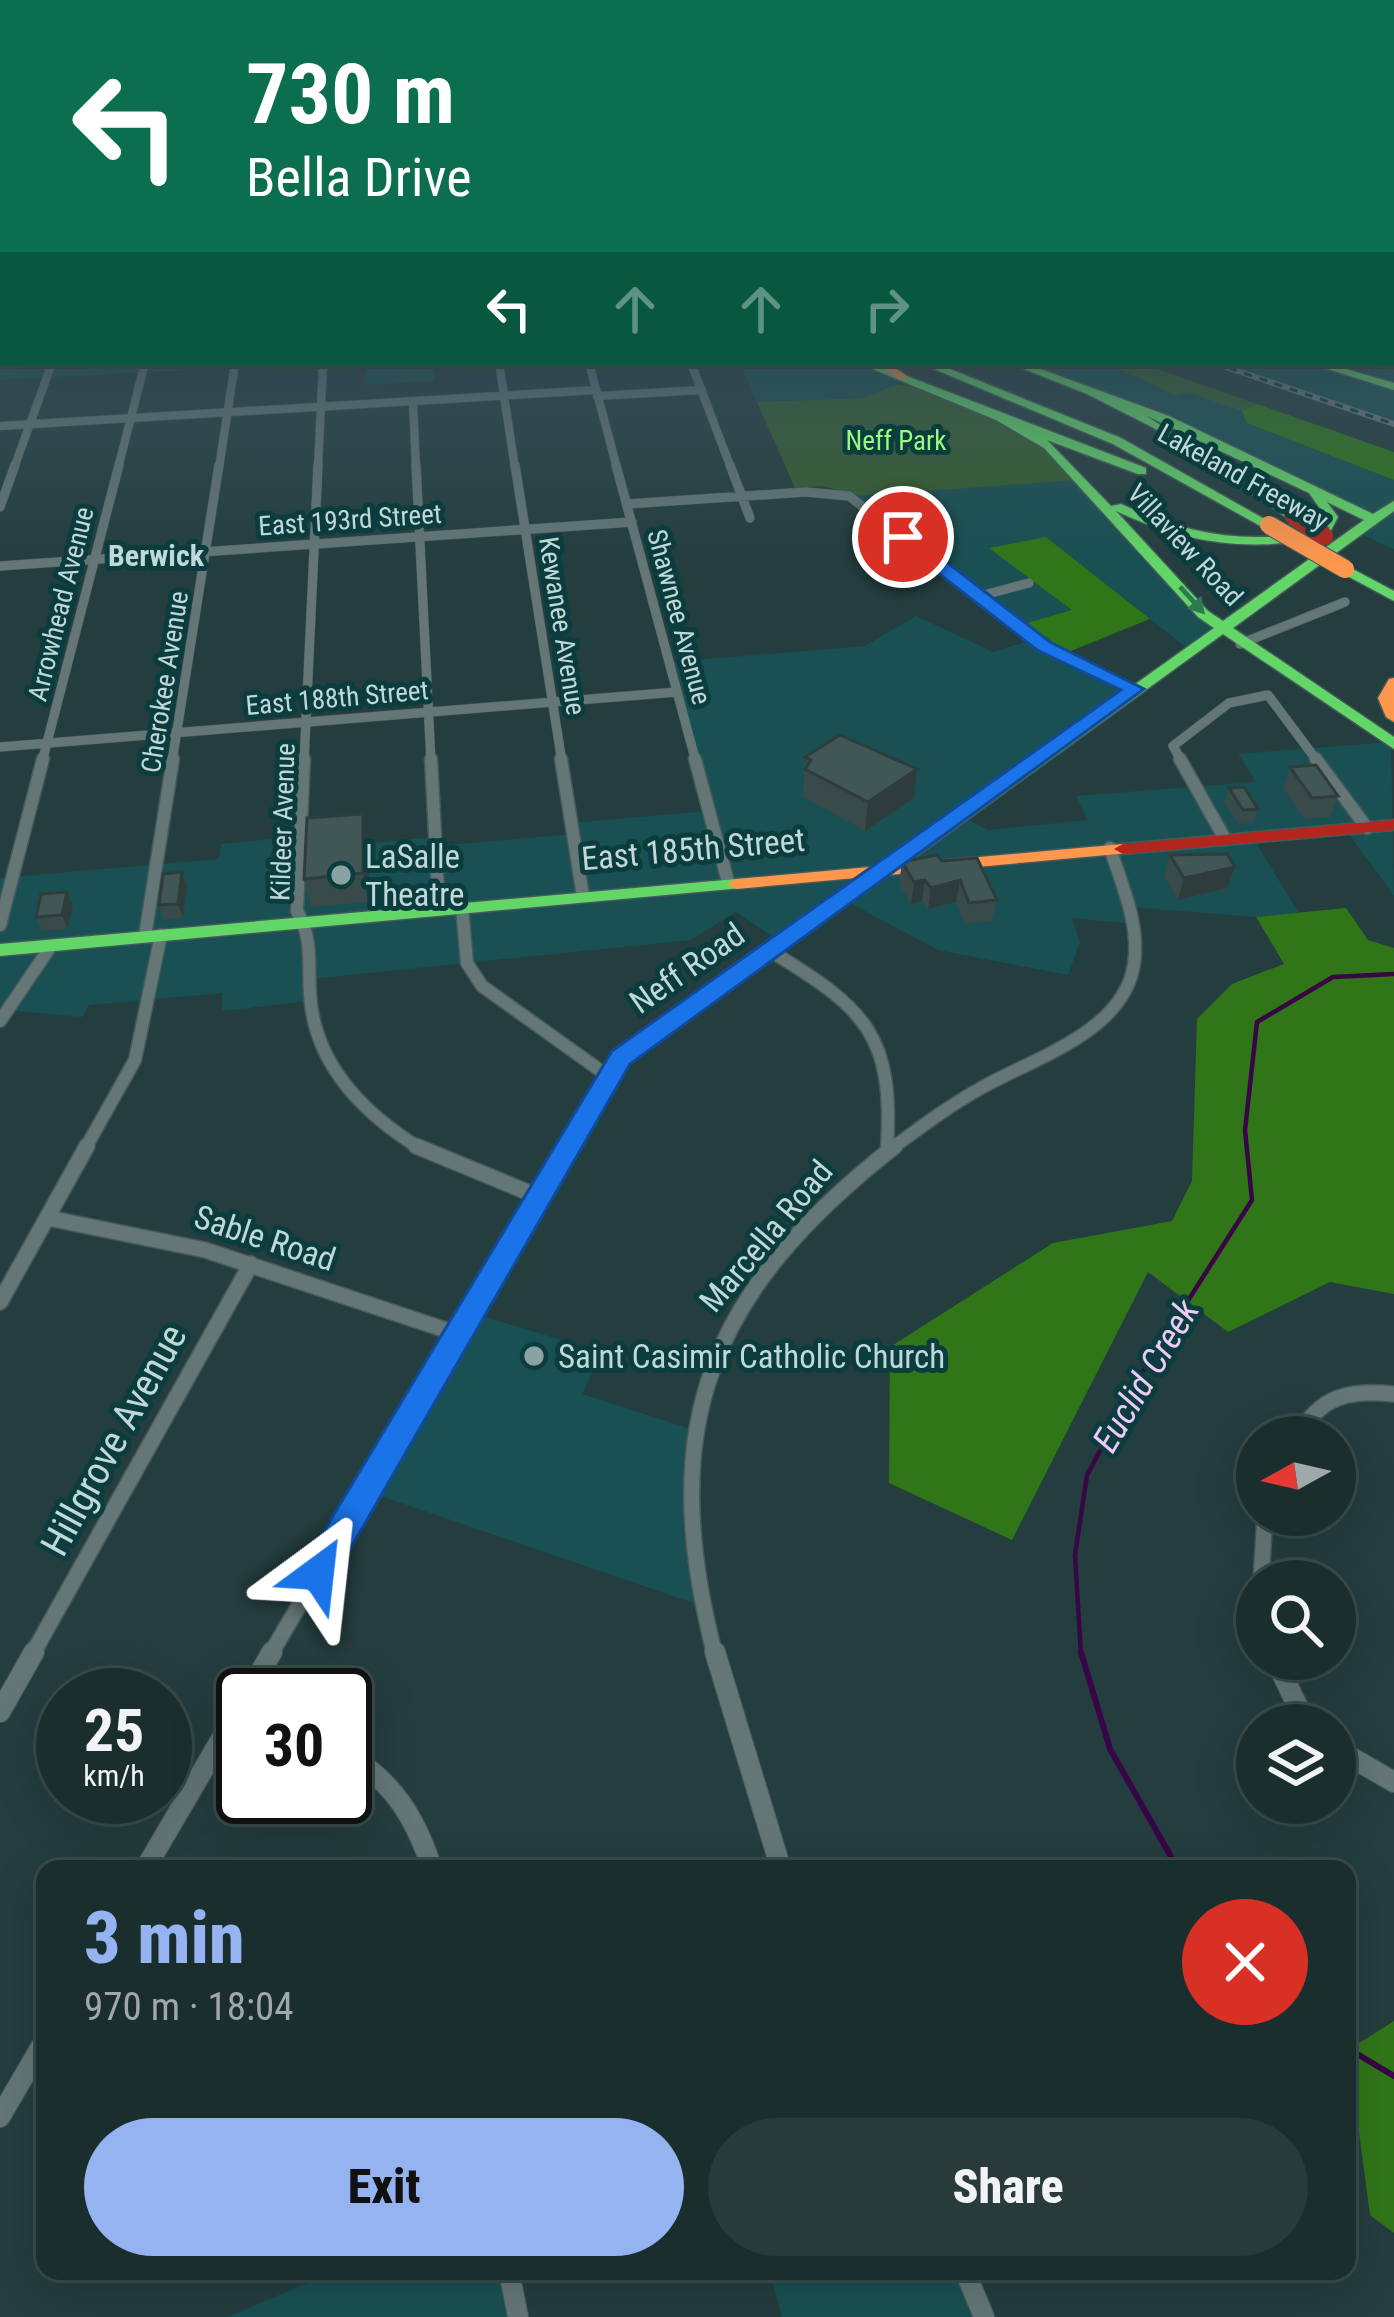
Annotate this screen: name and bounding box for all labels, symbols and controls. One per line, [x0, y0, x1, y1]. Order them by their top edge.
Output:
text: 730 m [246, 45, 455, 144]
icon: left [48, 48, 204, 204]
text: Bella Drive [246, 146, 472, 209]
icon: left [476, 276, 542, 342]
icon: ahead [602, 276, 668, 342]
icon: ahead [728, 276, 794, 342]
icon: right [854, 276, 920, 342]
street label: Lakeland Freeway [1152, 417, 1334, 537]
park label: Neff Park [846, 425, 946, 457]
street label: Villaview Road [1121, 477, 1249, 613]
pin [852, 486, 954, 588]
street label: East 193rd Street [257, 498, 443, 542]
street label: Arrowhead Avenue [21, 504, 101, 704]
icon: arrive [870, 504, 936, 570]
street label: Shawnee Avenue [640, 526, 718, 708]
street label: Kewanee Avenue [532, 535, 592, 717]
district label: Berwick [108, 538, 205, 573]
one-way arrow [1178, 586, 1205, 615]
street label: Cherokee Avenue [135, 589, 195, 775]
street label: East 188th Street [244, 674, 430, 722]
street label: Kildeer Avenue [264, 742, 302, 902]
street label: East 185th Street [580, 820, 806, 878]
place label: LaSalle Theatre [365, 837, 464, 914]
marker: LaSalle Theatre [328, 862, 354, 888]
street label: Neff Road [622, 915, 752, 1021]
street label: Marcella Road [691, 1152, 841, 1320]
street label: Sable Road [190, 1197, 340, 1279]
water label: Euclid Creek [1084, 1291, 1208, 1460]
street label: Hillgrove Avenue [32, 1316, 196, 1564]
place label: Saint Casimir Catholic Church [558, 1337, 945, 1376]
marker: Saint Casimir Catholic Church [521, 1343, 547, 1369]
north arrow [1236, 1416, 1356, 1536]
map controls [1236, 1416, 1356, 1824]
position arrow [255, 1510, 381, 1636]
button: search [1236, 1560, 1356, 1680]
speed limit sign: 30 [216, 1668, 372, 1824]
text: 25 [84, 1695, 144, 1766]
button: layers [1236, 1704, 1356, 1824]
text: km/h [83, 1758, 145, 1793]
text: 3 min [84, 1896, 245, 1981]
button: close [1182, 1899, 1308, 2025]
text: 970 m · 18:04 [84, 1984, 294, 2030]
button: Exit [84, 2118, 684, 2256]
button: Share [708, 2118, 1308, 2256]

